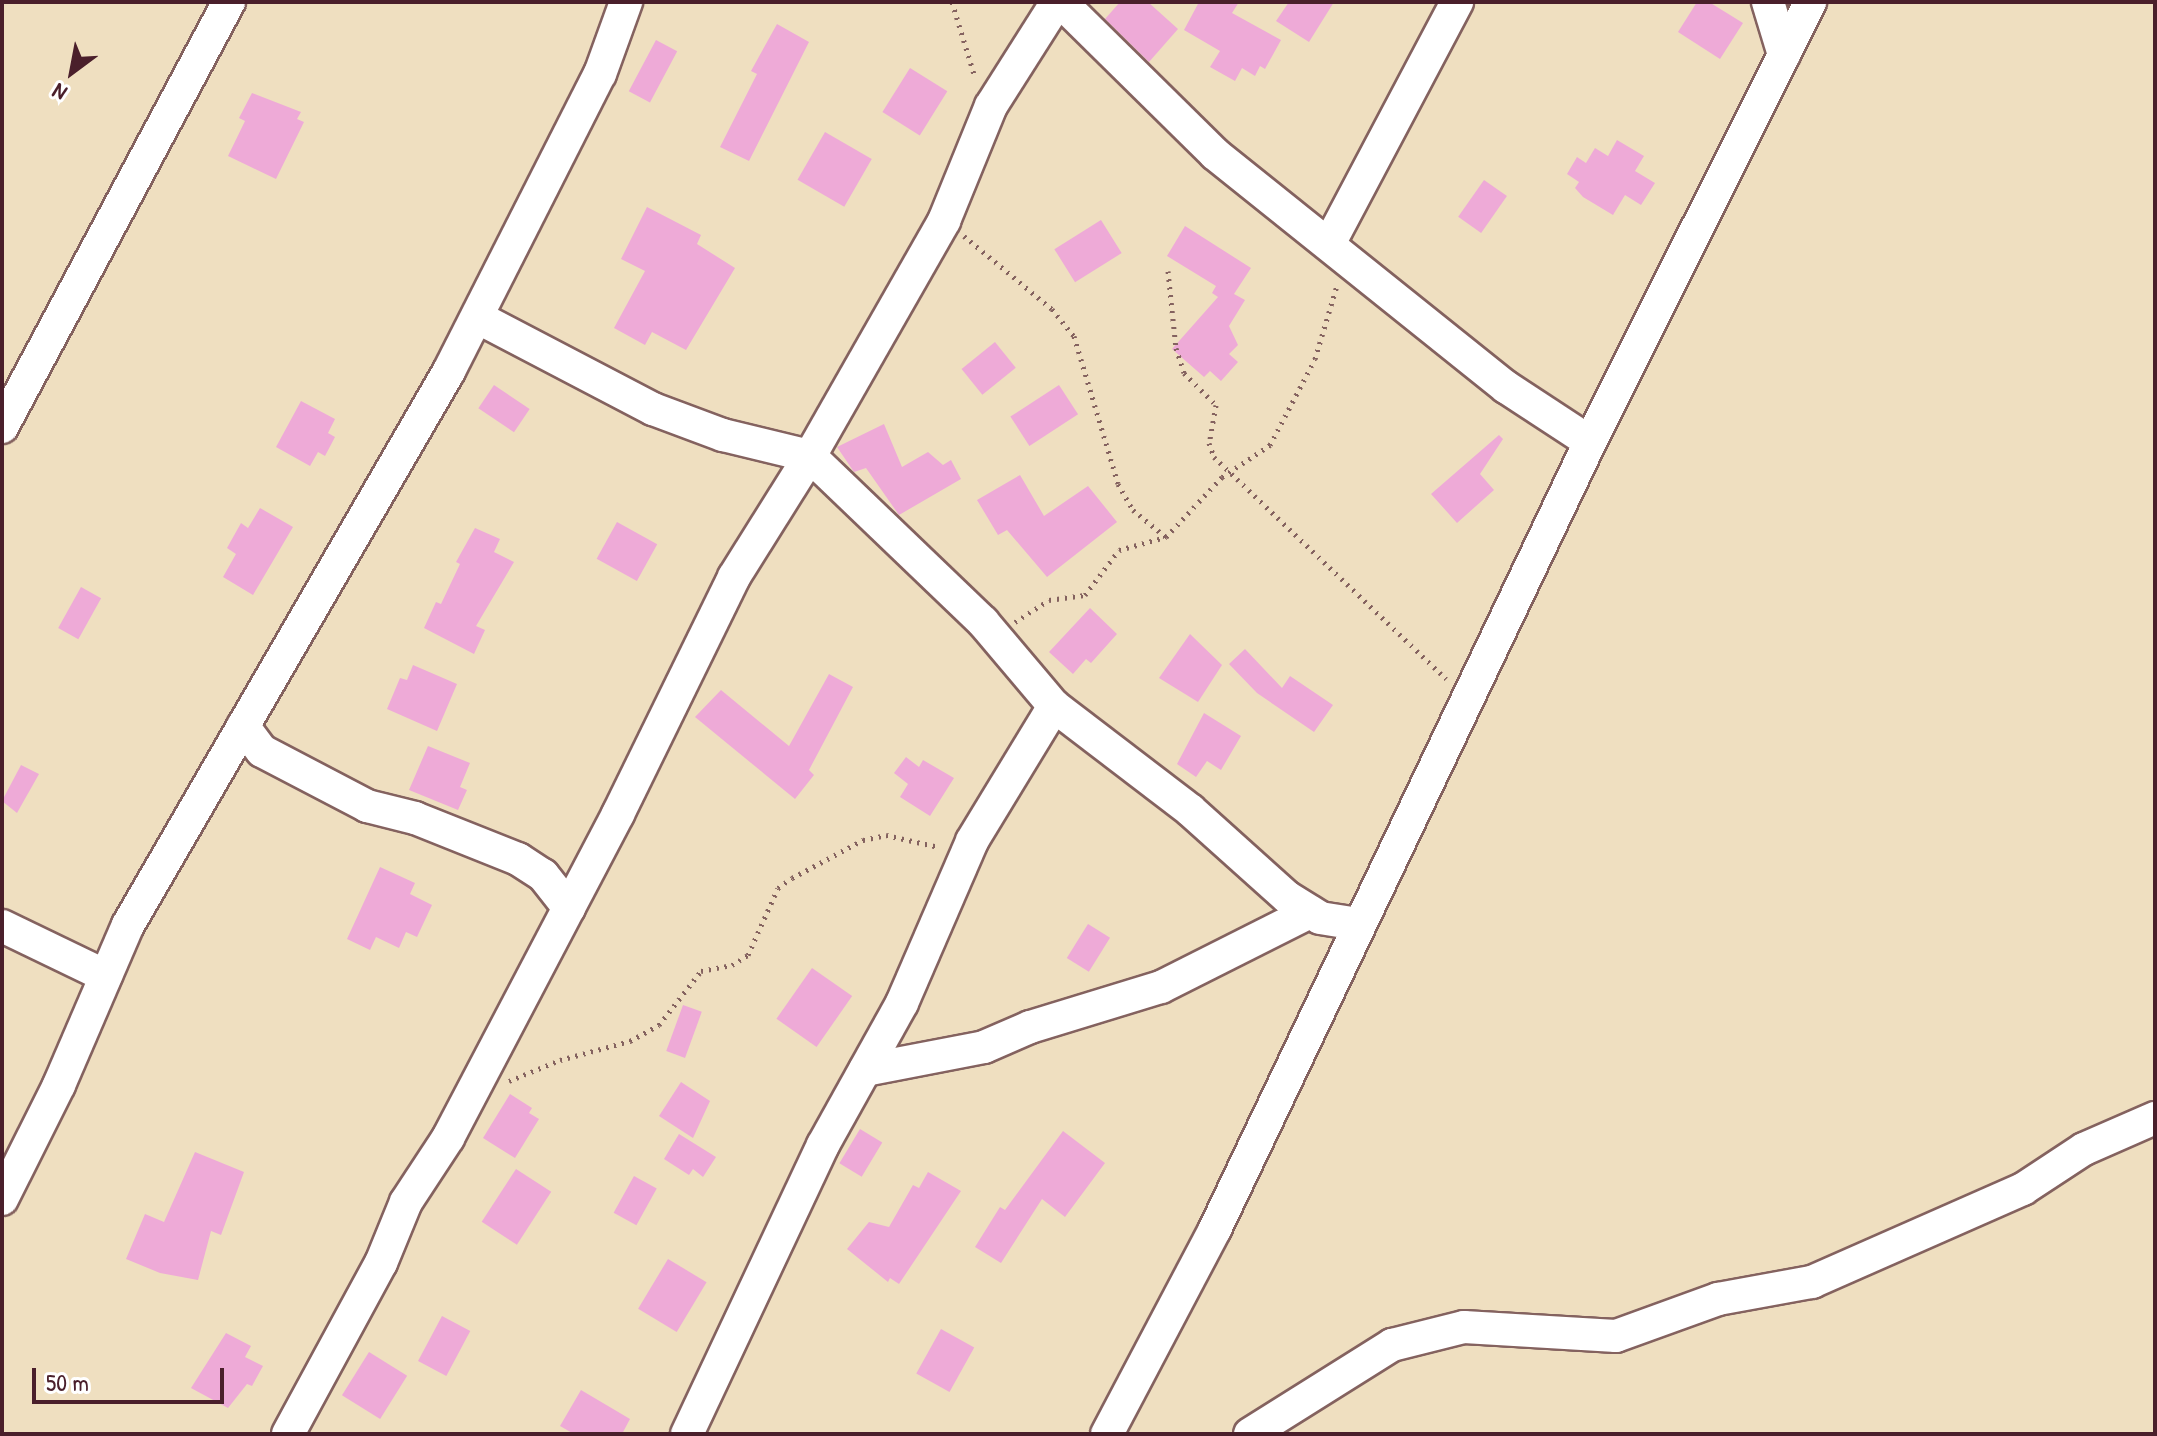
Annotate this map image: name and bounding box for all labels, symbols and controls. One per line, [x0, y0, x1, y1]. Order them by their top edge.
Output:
north arrow [32, 32, 112, 112]
text: N [46, 77, 72, 108]
scale bar [36, 1352, 228, 1402]
text: 50 m [46, 1366, 89, 1398]

